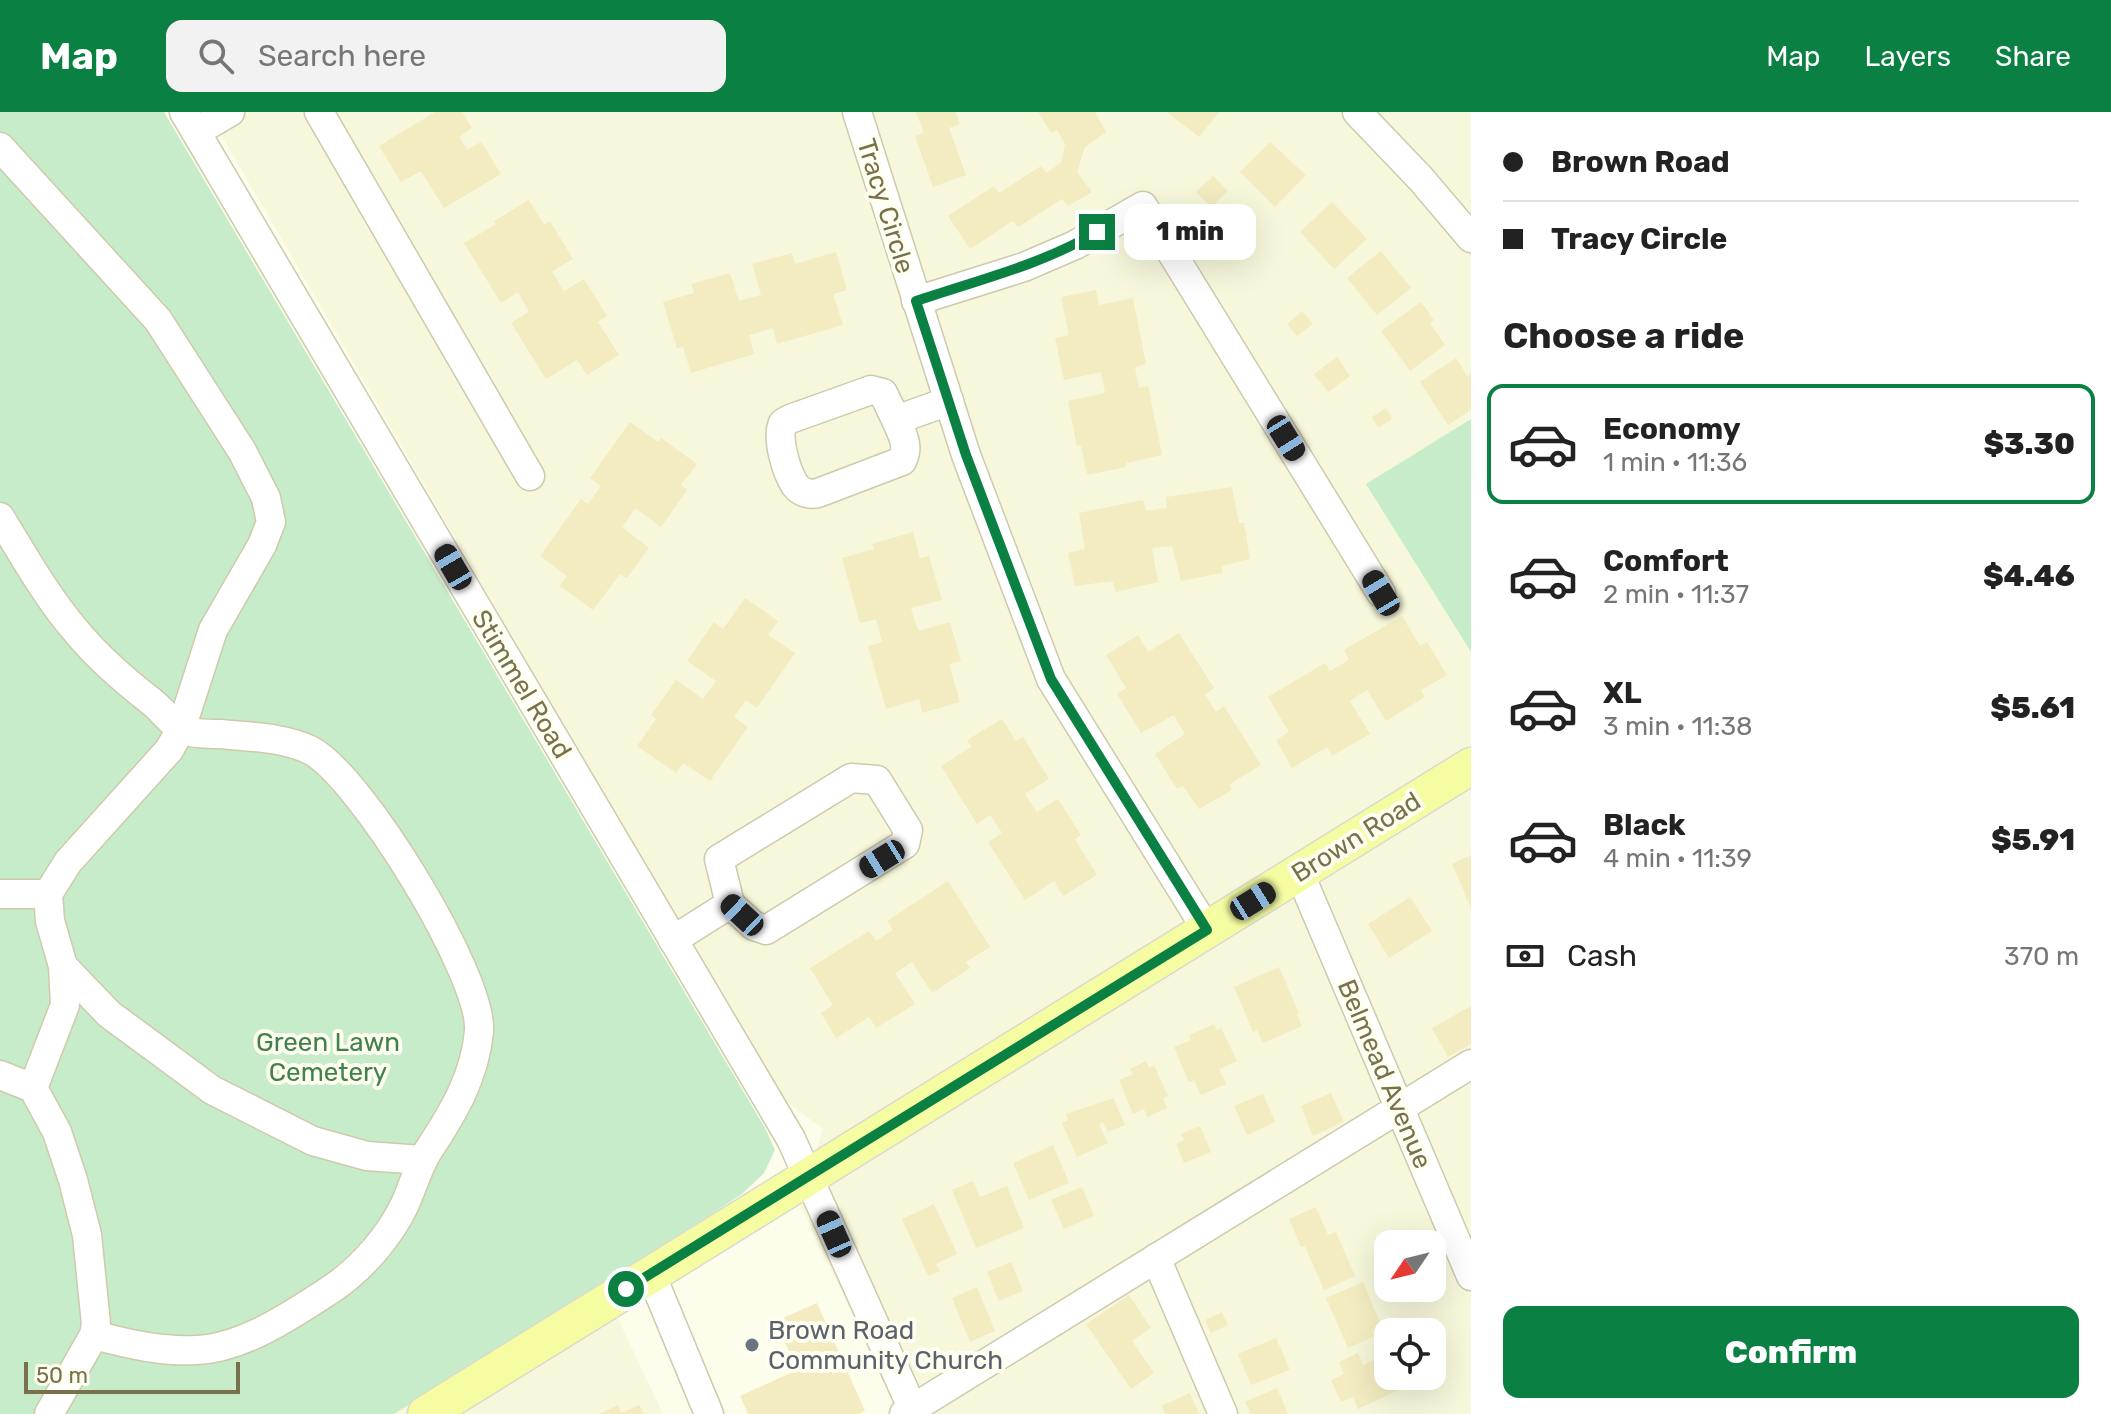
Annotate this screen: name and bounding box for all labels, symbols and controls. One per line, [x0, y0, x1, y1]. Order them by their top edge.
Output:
search box [166, 20, 726, 92]
text: Map [40, 33, 118, 79]
icon: search [194, 34, 238, 78]
text: Search here [258, 38, 426, 74]
text: Map [1766, 40, 1821, 73]
text: Layers [1865, 40, 1951, 73]
text: Share [1995, 40, 2071, 73]
street label: Tracy Circle [850, 135, 921, 277]
text: Brown Road [1551, 144, 1730, 180]
callout: 1 min [1125, 204, 1257, 260]
route end [1079, 214, 1115, 250]
text: 1 min [1156, 216, 1224, 247]
text: Tracy Circle [1551, 221, 1727, 257]
text: Choose a ride [1503, 314, 1744, 357]
icon: car [1507, 408, 1579, 480]
car [1263, 411, 1309, 465]
text: Economy [1603, 411, 1741, 447]
text: $3.30 [1983, 426, 2075, 462]
text: 1 min · 11:36 [1603, 447, 1747, 478]
car [431, 540, 475, 594]
icon: car [1507, 540, 1579, 612]
text: Comfort [1603, 543, 1729, 579]
text: $4.46 [1983, 558, 2075, 594]
car [1358, 566, 1404, 620]
text: 2 min · 11:37 [1603, 579, 1749, 610]
street label: Stimmel Road [465, 604, 578, 764]
icon: car [1507, 672, 1579, 744]
text: XL [1603, 675, 1642, 711]
text: $5.61 [1990, 690, 2075, 726]
text: 3 min · 11:38 [1603, 711, 1753, 742]
street label: Brown Road [1286, 786, 1426, 889]
icon: car [1507, 804, 1579, 876]
text: Black [1603, 807, 1686, 843]
text: $5.91 [1991, 822, 2075, 858]
car [855, 836, 909, 882]
text: 4 min · 11:39 [1603, 843, 1752, 874]
car [1226, 878, 1280, 924]
car [716, 890, 768, 940]
icon: cash [1503, 934, 1547, 978]
text: Cash [1567, 938, 1637, 974]
text: 370 m [2004, 941, 2079, 972]
street label: Belmead Avenue [1331, 975, 1438, 1173]
park label: Green Lawn Cemetery [256, 1027, 400, 1088]
car [813, 1207, 855, 1261]
north arrow [1374, 1230, 1446, 1302]
map controls [1374, 1230, 1446, 1390]
route start [608, 1271, 644, 1307]
button: Confirm [1503, 1306, 2079, 1398]
place label: Brown Road Community Church [768, 1315, 1003, 1376]
button: locate [1374, 1318, 1446, 1390]
marker: Brown Road Community Church [743, 1336, 761, 1354]
scale bar [24, 1358, 240, 1394]
text: 50 m [36, 1362, 88, 1389]

